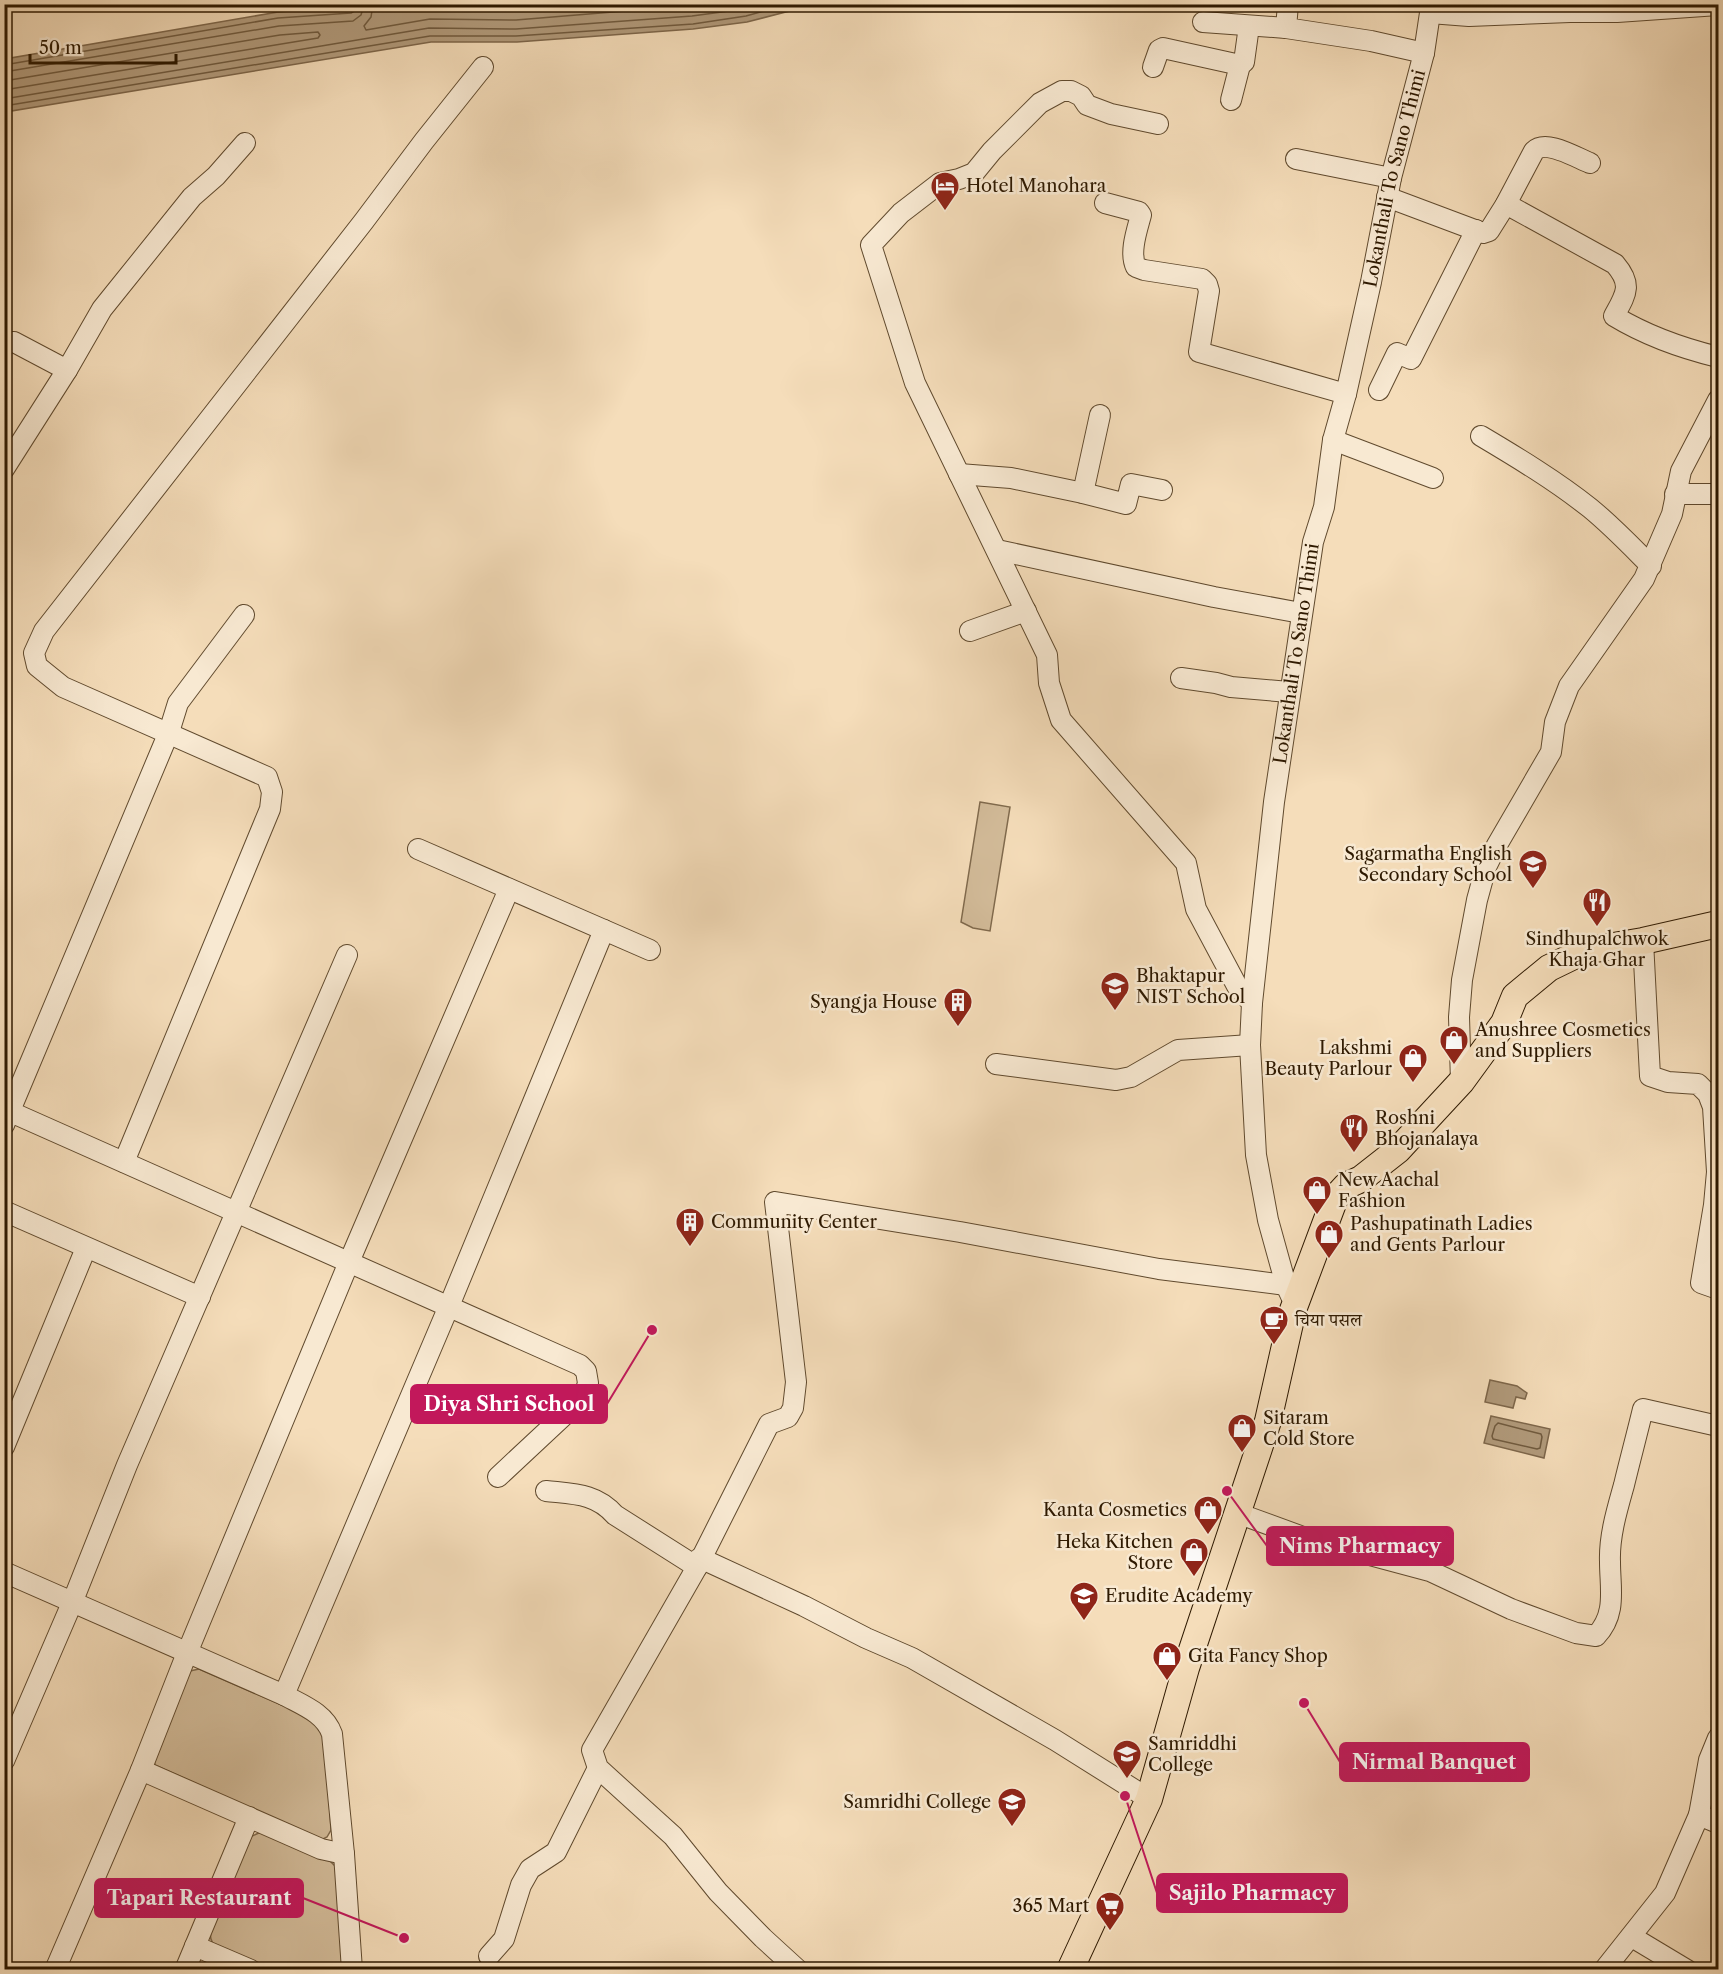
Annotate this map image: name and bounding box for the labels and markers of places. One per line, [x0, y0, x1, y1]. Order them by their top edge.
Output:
hotel icon: Hotel Manohara [929, 170, 961, 212]
place label: Hotel Manohara [966, 175, 1107, 197]
place label: Sagarmatha English Secondary School [1344, 843, 1512, 886]
school or university icon: Sagarmatha English Secondary School [1517, 848, 1549, 890]
restaurant icon: Sindhupalchwok Khaja Ghar [1581, 886, 1613, 928]
place label: Sindhupalchwok Khaja Ghar [1526, 928, 1670, 971]
place label: Bhaktapur NIST School [1136, 965, 1245, 1008]
school or university icon: Bhaktapur NIST School [1099, 970, 1131, 1012]
building icon: Syangja House [942, 986, 974, 1028]
place label: Syangja House [810, 991, 937, 1013]
place label: Anushree Cosmetics and Suppliers [1474, 1019, 1651, 1062]
shop icon: Anushree Cosmetics and Suppliers [1438, 1024, 1470, 1066]
place label: Lakshmi Beauty Parlour [1264, 1037, 1393, 1080]
shop icon: Lakshmi Beauty Parlour [1397, 1042, 1429, 1084]
place label: Roshni Bhojanalaya [1375, 1107, 1479, 1150]
restaurant icon: Roshni Bhojanalaya [1338, 1112, 1370, 1154]
place label: New Aachal Fashion [1338, 1169, 1439, 1212]
shop icon: New Aachal Fashion [1301, 1174, 1333, 1216]
building icon: Community Center [674, 1206, 706, 1248]
place label: Community Center [711, 1211, 878, 1233]
place label: Pashupatinath Ladies and Gents Parlour [1350, 1213, 1533, 1256]
shop icon: Pashupatinath Ladies and Gents Parlour [1313, 1218, 1345, 1260]
cafe icon: चिया पसल [1258, 1304, 1290, 1346]
place label: चिया पसल [1294, 1309, 1363, 1331]
callout: Diya Shri School [411, 1385, 607, 1423]
place label: Sitaram Cold Store [1263, 1407, 1355, 1450]
shop icon: Sitaram Cold Store [1226, 1412, 1258, 1454]
shop icon: Kanta Cosmetics [1192, 1494, 1224, 1536]
place label: Kanta Cosmetics [1043, 1499, 1187, 1521]
callout: Nims Pharmacy [1267, 1527, 1453, 1565]
place label: Heka Kitchen Store [1056, 1531, 1173, 1574]
shop icon: Heka Kitchen Store [1178, 1536, 1210, 1578]
school or university icon: Erudite Academy [1068, 1580, 1100, 1622]
place label: Erudite Academy [1105, 1585, 1253, 1607]
shop icon: Gita Fancy Shop [1151, 1640, 1183, 1682]
place label: Gita Fancy Shop [1188, 1645, 1328, 1667]
place label: Samriddhi College [1148, 1733, 1237, 1776]
school or university icon: Samriddhi College [1111, 1738, 1143, 1780]
callout: Nirmal Banquet [1340, 1743, 1529, 1781]
school or university icon: Samridhi College [996, 1786, 1028, 1828]
place label: Samridhi College [843, 1791, 991, 1813]
callout: Sajilo Pharmacy [1157, 1874, 1347, 1912]
callout: Tapari Restaurant [95, 1879, 303, 1917]
supermarket icon: 365 Mart [1094, 1890, 1126, 1932]
place label: 365 Mart [1013, 1895, 1090, 1917]

